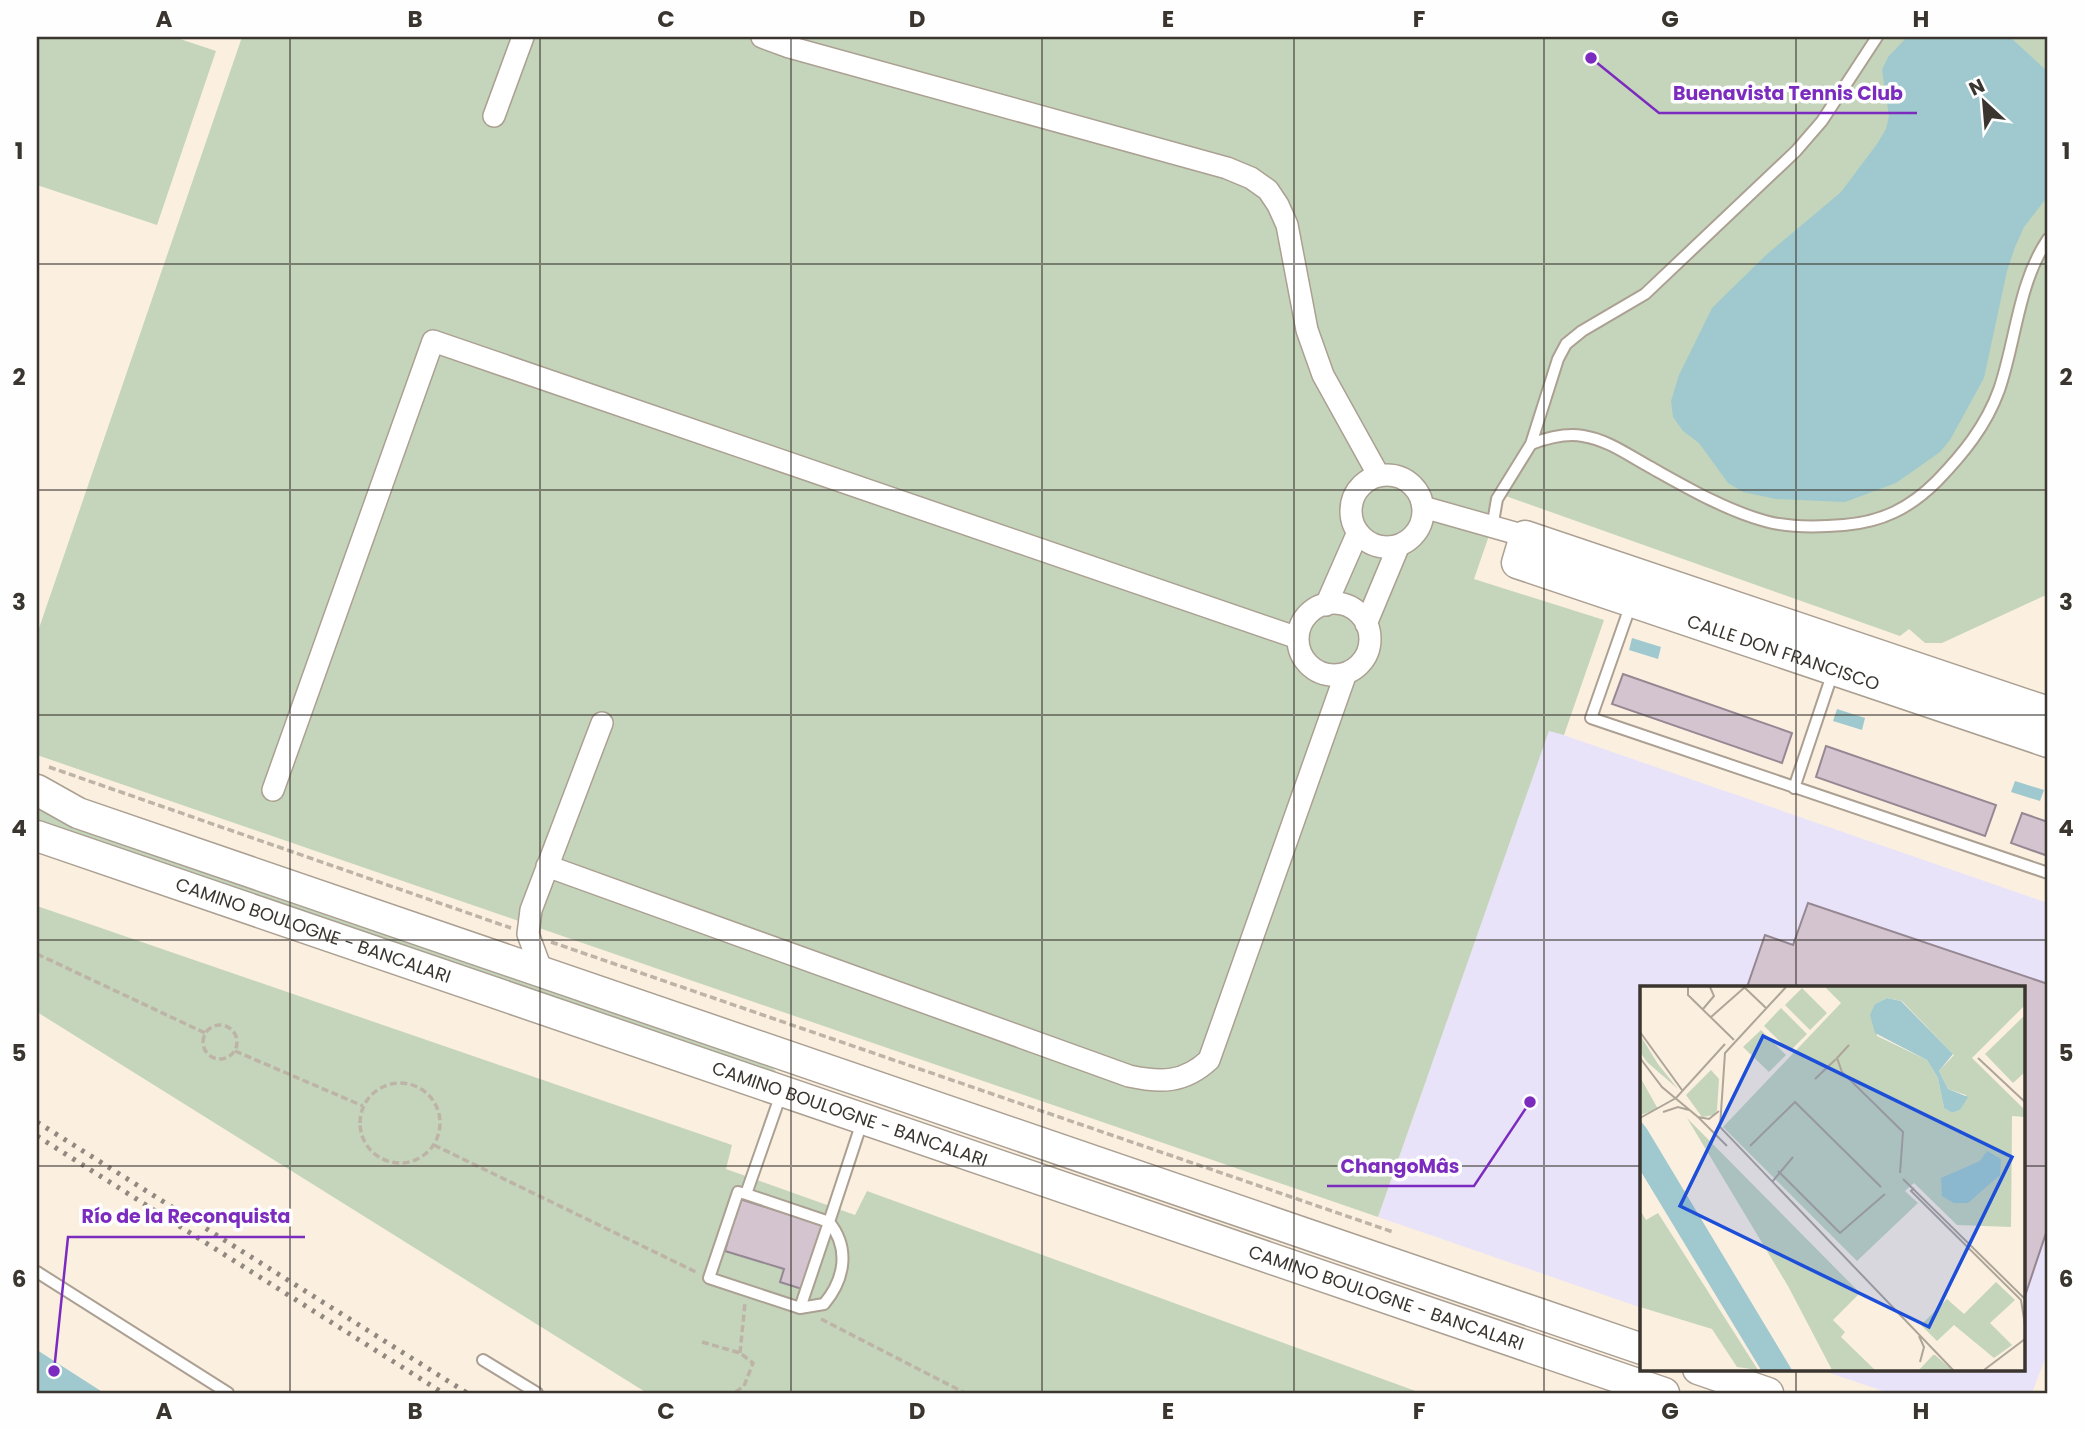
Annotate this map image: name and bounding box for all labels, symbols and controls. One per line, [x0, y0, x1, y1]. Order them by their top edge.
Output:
text: A [156, 3, 173, 35]
text: B [407, 3, 423, 35]
text: C [657, 3, 675, 35]
text: D [909, 3, 925, 35]
text: E [1162, 3, 1174, 35]
text: F [1413, 3, 1425, 35]
text: G [1661, 3, 1679, 35]
text: H [1913, 3, 1929, 35]
north arrow [1948, 66, 2018, 136]
text: N [1964, 72, 1989, 102]
callout: Buenavista Tennis Club [1659, 73, 1917, 113]
text: Buenavista Tennis Club [1673, 80, 1903, 107]
text: 1 [15, 135, 23, 167]
text: 1 [2062, 135, 2070, 167]
text: 2 [12, 361, 26, 393]
text: 2 [2059, 361, 2073, 393]
text: 3 [12, 586, 26, 618]
text: 3 [2059, 586, 2073, 618]
street label: CALLE DON FRANCISCO [1684, 608, 1883, 696]
text: 4 [11, 812, 27, 844]
text: 4 [2058, 812, 2074, 844]
street label: CAMINO BOULOGNE - BANCALARI [172, 871, 454, 989]
inset map [1640, 986, 2025, 1370]
text: 5 [12, 1037, 26, 1069]
text: 5 [2059, 1037, 2073, 1069]
street label: CAMINO BOULOGNE - BANCALARI [709, 1055, 991, 1172]
callout: ChangoMâs [1327, 1146, 1474, 1186]
text: ChangoMâs [1341, 1153, 1459, 1180]
callout: Río de la Reconquista [68, 1197, 305, 1237]
text: Río de la Reconquista [82, 1203, 290, 1230]
street label: CAMINO BOULOGNE - BANCALARI [1245, 1239, 1527, 1356]
text: 6 [12, 1263, 26, 1295]
text: 6 [2059, 1263, 2073, 1295]
text: A [156, 1395, 173, 1427]
text: B [407, 1395, 423, 1427]
text: C [657, 1395, 675, 1427]
text: D [909, 1395, 925, 1427]
text: E [1162, 1395, 1174, 1427]
text: F [1413, 1395, 1425, 1427]
text: G [1661, 1395, 1679, 1427]
text: H [1913, 1395, 1929, 1427]

